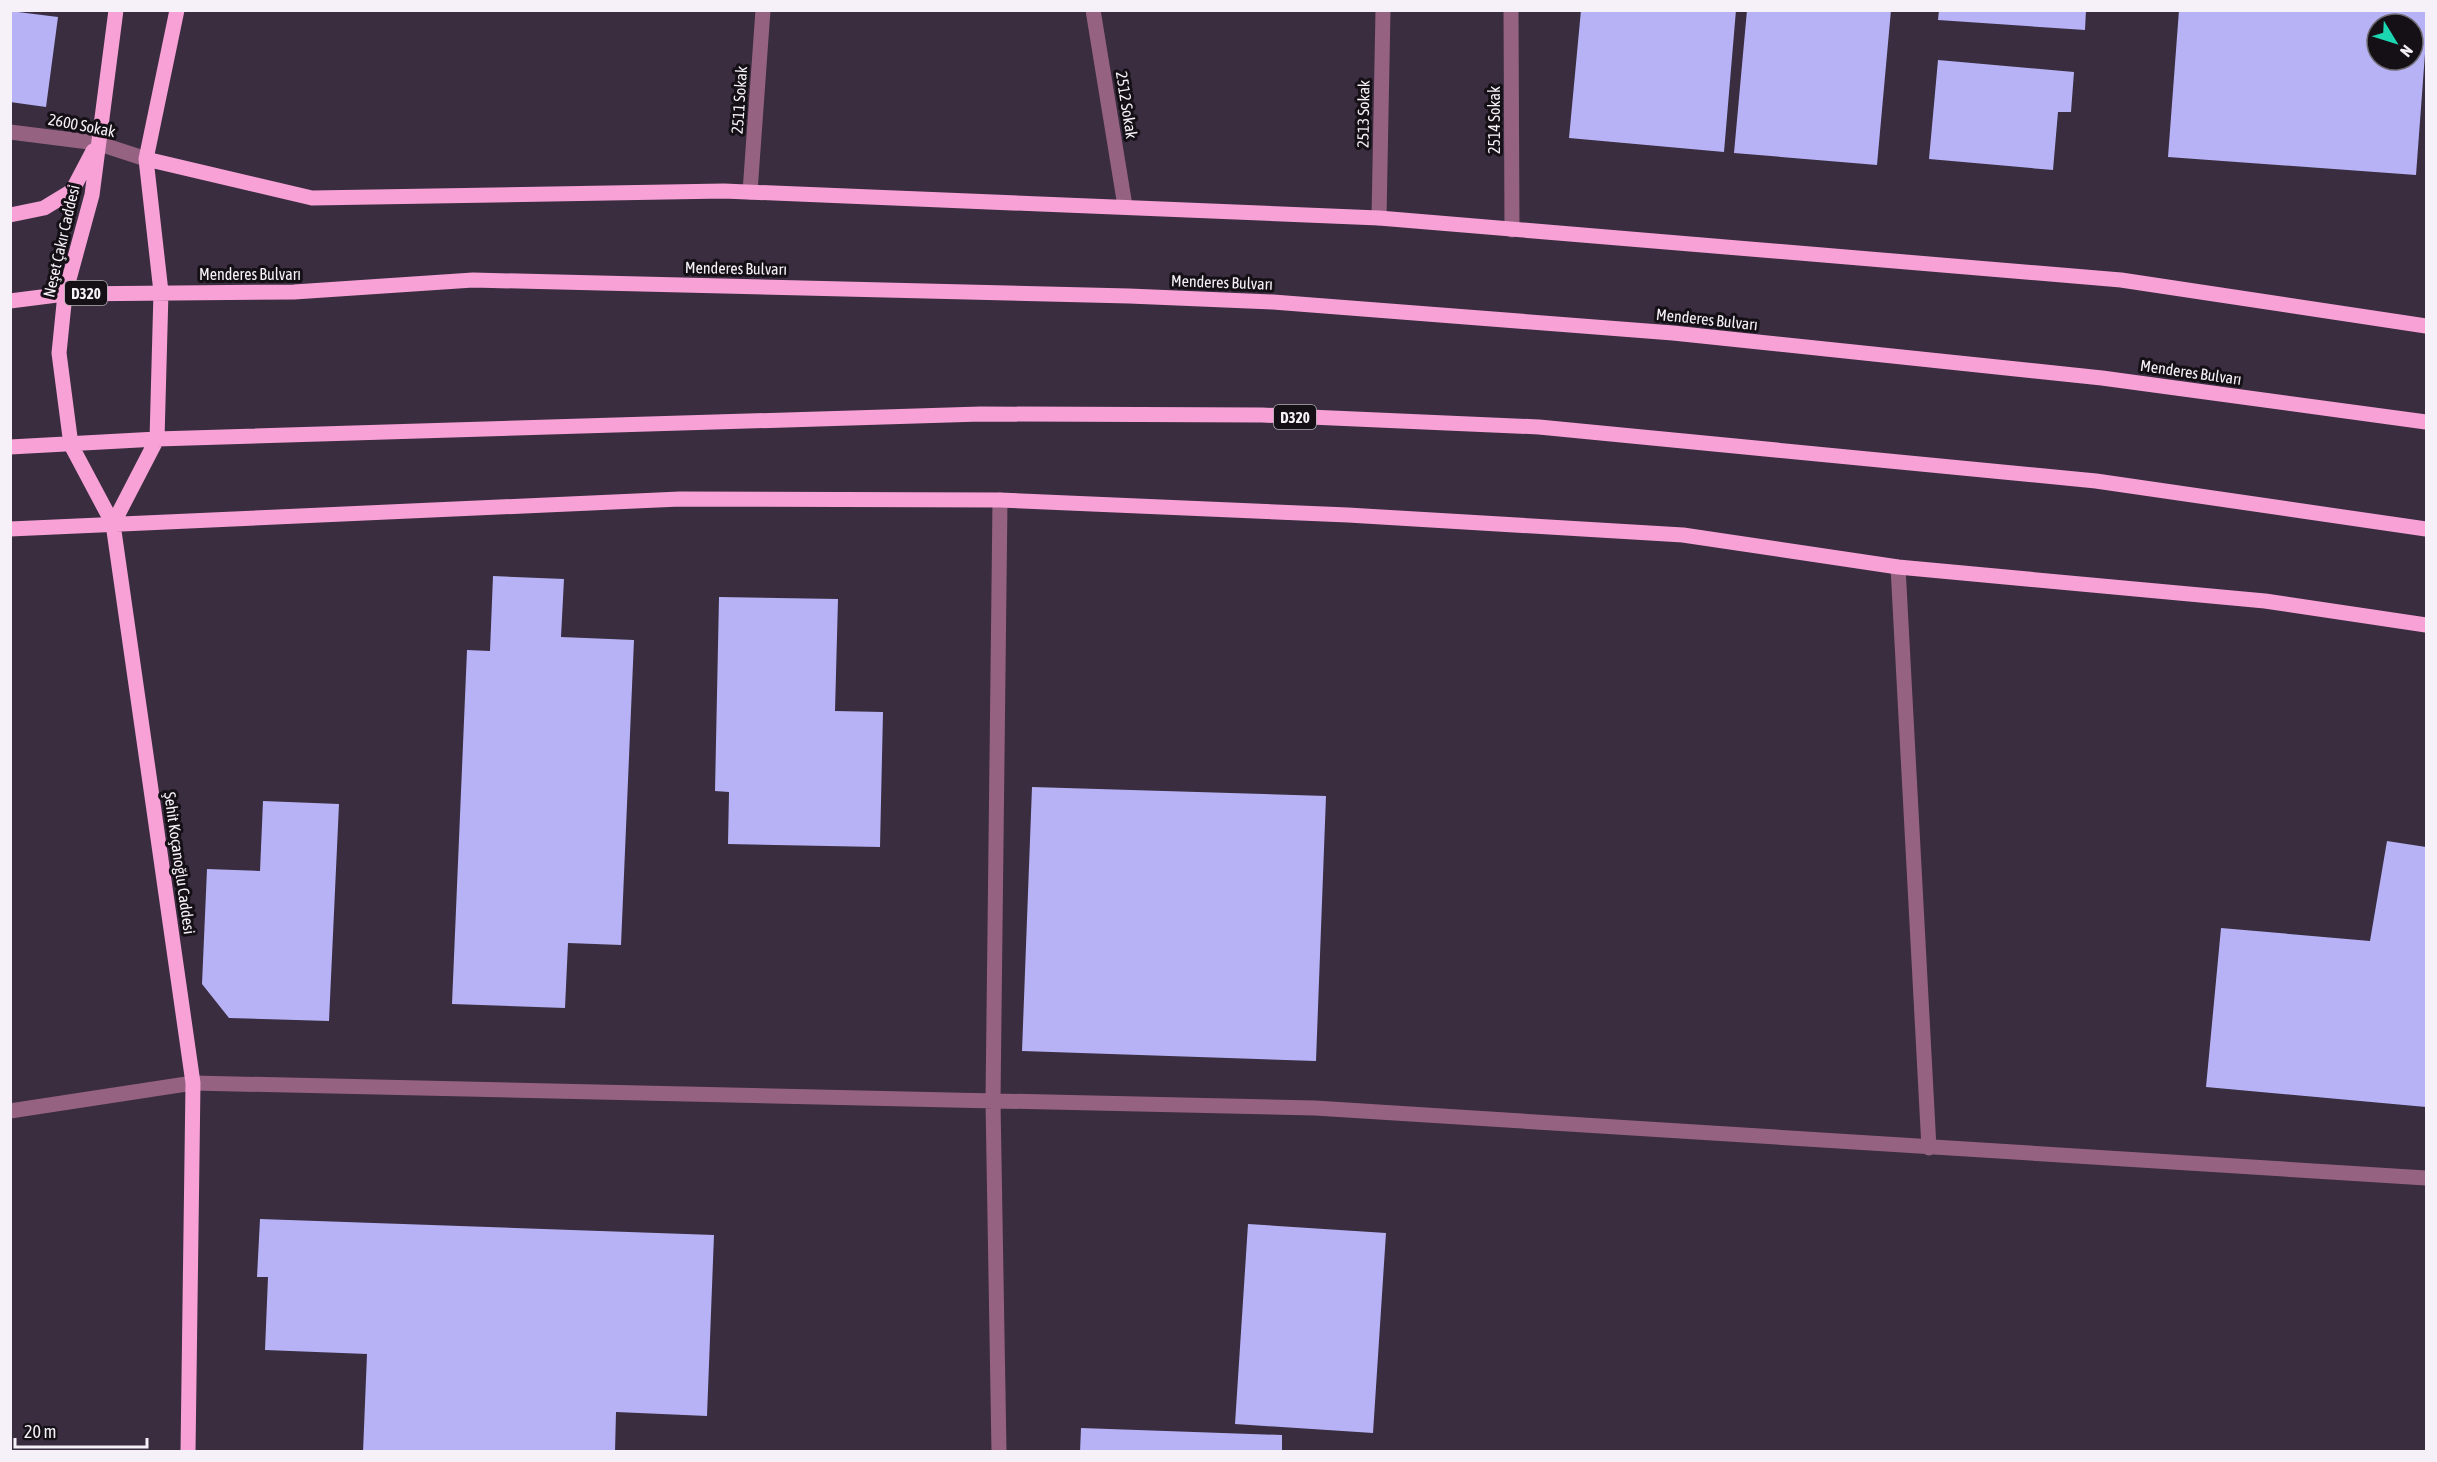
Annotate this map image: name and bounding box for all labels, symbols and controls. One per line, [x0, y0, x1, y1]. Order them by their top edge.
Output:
north arrow [2365, 12, 2425, 72]
text: N [2397, 42, 2417, 61]
street label: 2511 Sokak [728, 65, 750, 135]
street label: 2512 Sokak [1113, 70, 1141, 140]
street label: 2513 Sokak [1353, 80, 1373, 148]
street label: 2514 Sokak [1485, 86, 1503, 154]
street label: 2600 Sokak [47, 110, 117, 140]
street label: Neşet Çakır Caddesi [39, 183, 84, 299]
street label: Menderes Bulvarı [685, 258, 787, 278]
street label: Menderes Bulvarı [199, 265, 301, 283]
street label: Menderes Bulvarı [1171, 271, 1273, 293]
road number: D320 [65, 281, 107, 305]
street label: Menderes Bulvarı [1655, 305, 1759, 333]
street label: Menderes Bulvarı [2139, 356, 2243, 388]
road number: D320 [1274, 405, 1316, 429]
street label: Şehit Koçanoğlu Caddesi [160, 791, 199, 935]
scale bar [15, 1411, 147, 1449]
text: 20 m [24, 1421, 56, 1442]

